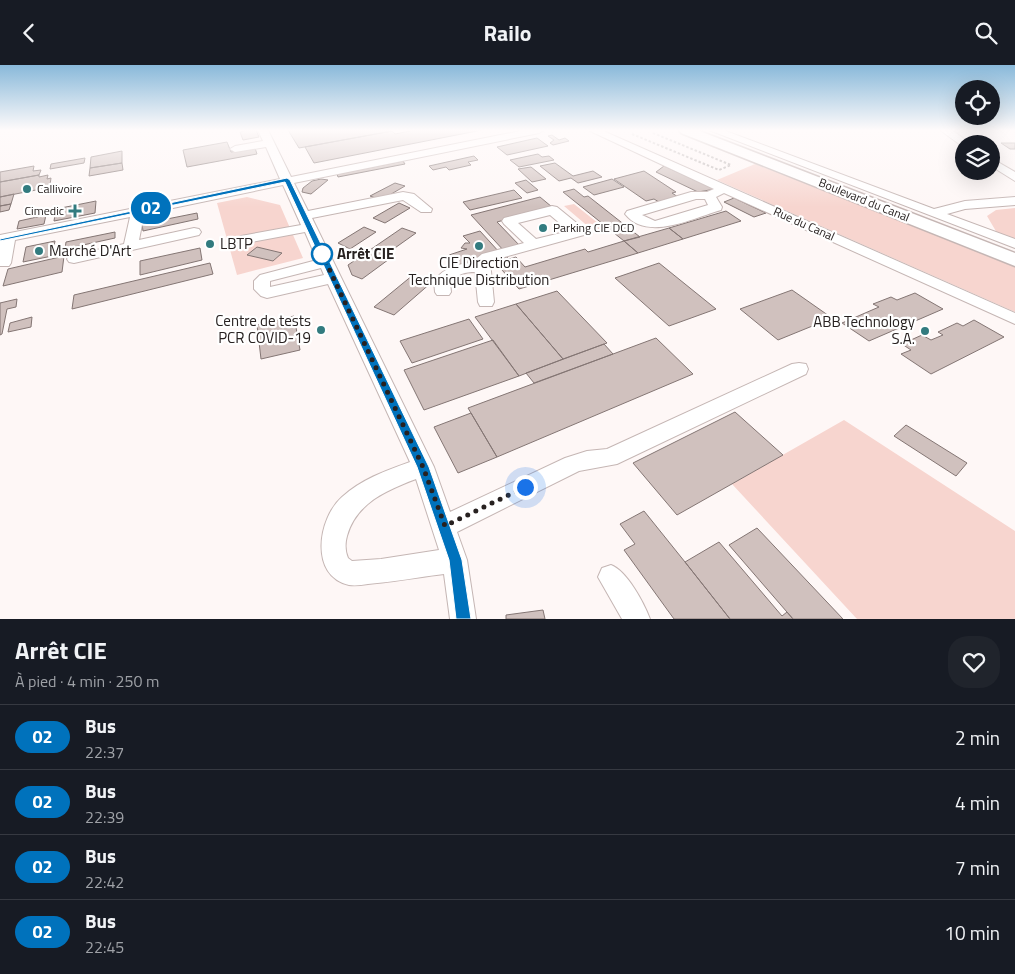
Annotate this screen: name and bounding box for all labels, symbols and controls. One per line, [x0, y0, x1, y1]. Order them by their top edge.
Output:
text: Railo [483, 16, 532, 50]
icon: back [15, 19, 43, 47]
icon: search [972, 19, 1000, 47]
map controls [955, 80, 1000, 180]
button: locate [955, 80, 1000, 125]
button: layers [955, 135, 1000, 180]
street label: Boulevard du Canal [816, 173, 913, 226]
place label: Callivoire [37, 179, 82, 198]
marker: Callivoire [21, 183, 33, 195]
line badge: 02 [128, 192, 174, 224]
text: 02 [141, 194, 161, 221]
place label: Cimedic [25, 201, 64, 220]
street label: Rue du Canal [770, 202, 838, 246]
marker: Cimedic [68, 204, 82, 218]
place label: Parking CIE DCD [553, 218, 635, 237]
marker: Parking CIE DCD [537, 222, 549, 234]
place label: LBTP [220, 232, 253, 255]
marker: LBTP [204, 238, 216, 250]
place label: Marché D'Art [49, 239, 132, 262]
marker: CIE Direction Technique Distribution [473, 240, 485, 252]
place label: Arrêt CIE [337, 242, 394, 265]
marker: Arrêt CIE [311, 243, 333, 265]
marker: Marché D'Art [33, 245, 45, 257]
place label: CIE Direction Technique Distribution [409, 251, 549, 291]
place label: Centre de tests PCR COVID-19 [215, 309, 311, 349]
place label: ABB Technology S.A. [813, 310, 915, 350]
marker: Centre de tests PCR COVID-19 [315, 324, 327, 336]
marker: ABB Technology S.A. [919, 325, 931, 337]
your location [513, 475, 538, 500]
text: Arrêt CIE [15, 632, 107, 668]
button: heart [948, 636, 1000, 688]
text: À pied · 4 min · 250 m [15, 669, 159, 693]
text: Bus [85, 711, 116, 740]
text: 02 [32, 723, 53, 750]
text: 2 min [955, 723, 1000, 752]
text: 22:37 [85, 740, 124, 764]
text: Bus [85, 776, 116, 805]
text: 02 [32, 788, 53, 815]
text: 4 min [955, 788, 1000, 817]
text: 22:39 [85, 805, 124, 829]
text: Bus [85, 841, 116, 870]
text: 02 [32, 853, 53, 880]
text: 7 min [955, 853, 1000, 882]
text: 22:42 [85, 870, 124, 894]
text: Bus [85, 906, 116, 935]
text: 02 [32, 918, 53, 945]
text: 10 min [944, 918, 1000, 947]
text: 22:45 [85, 935, 124, 959]

